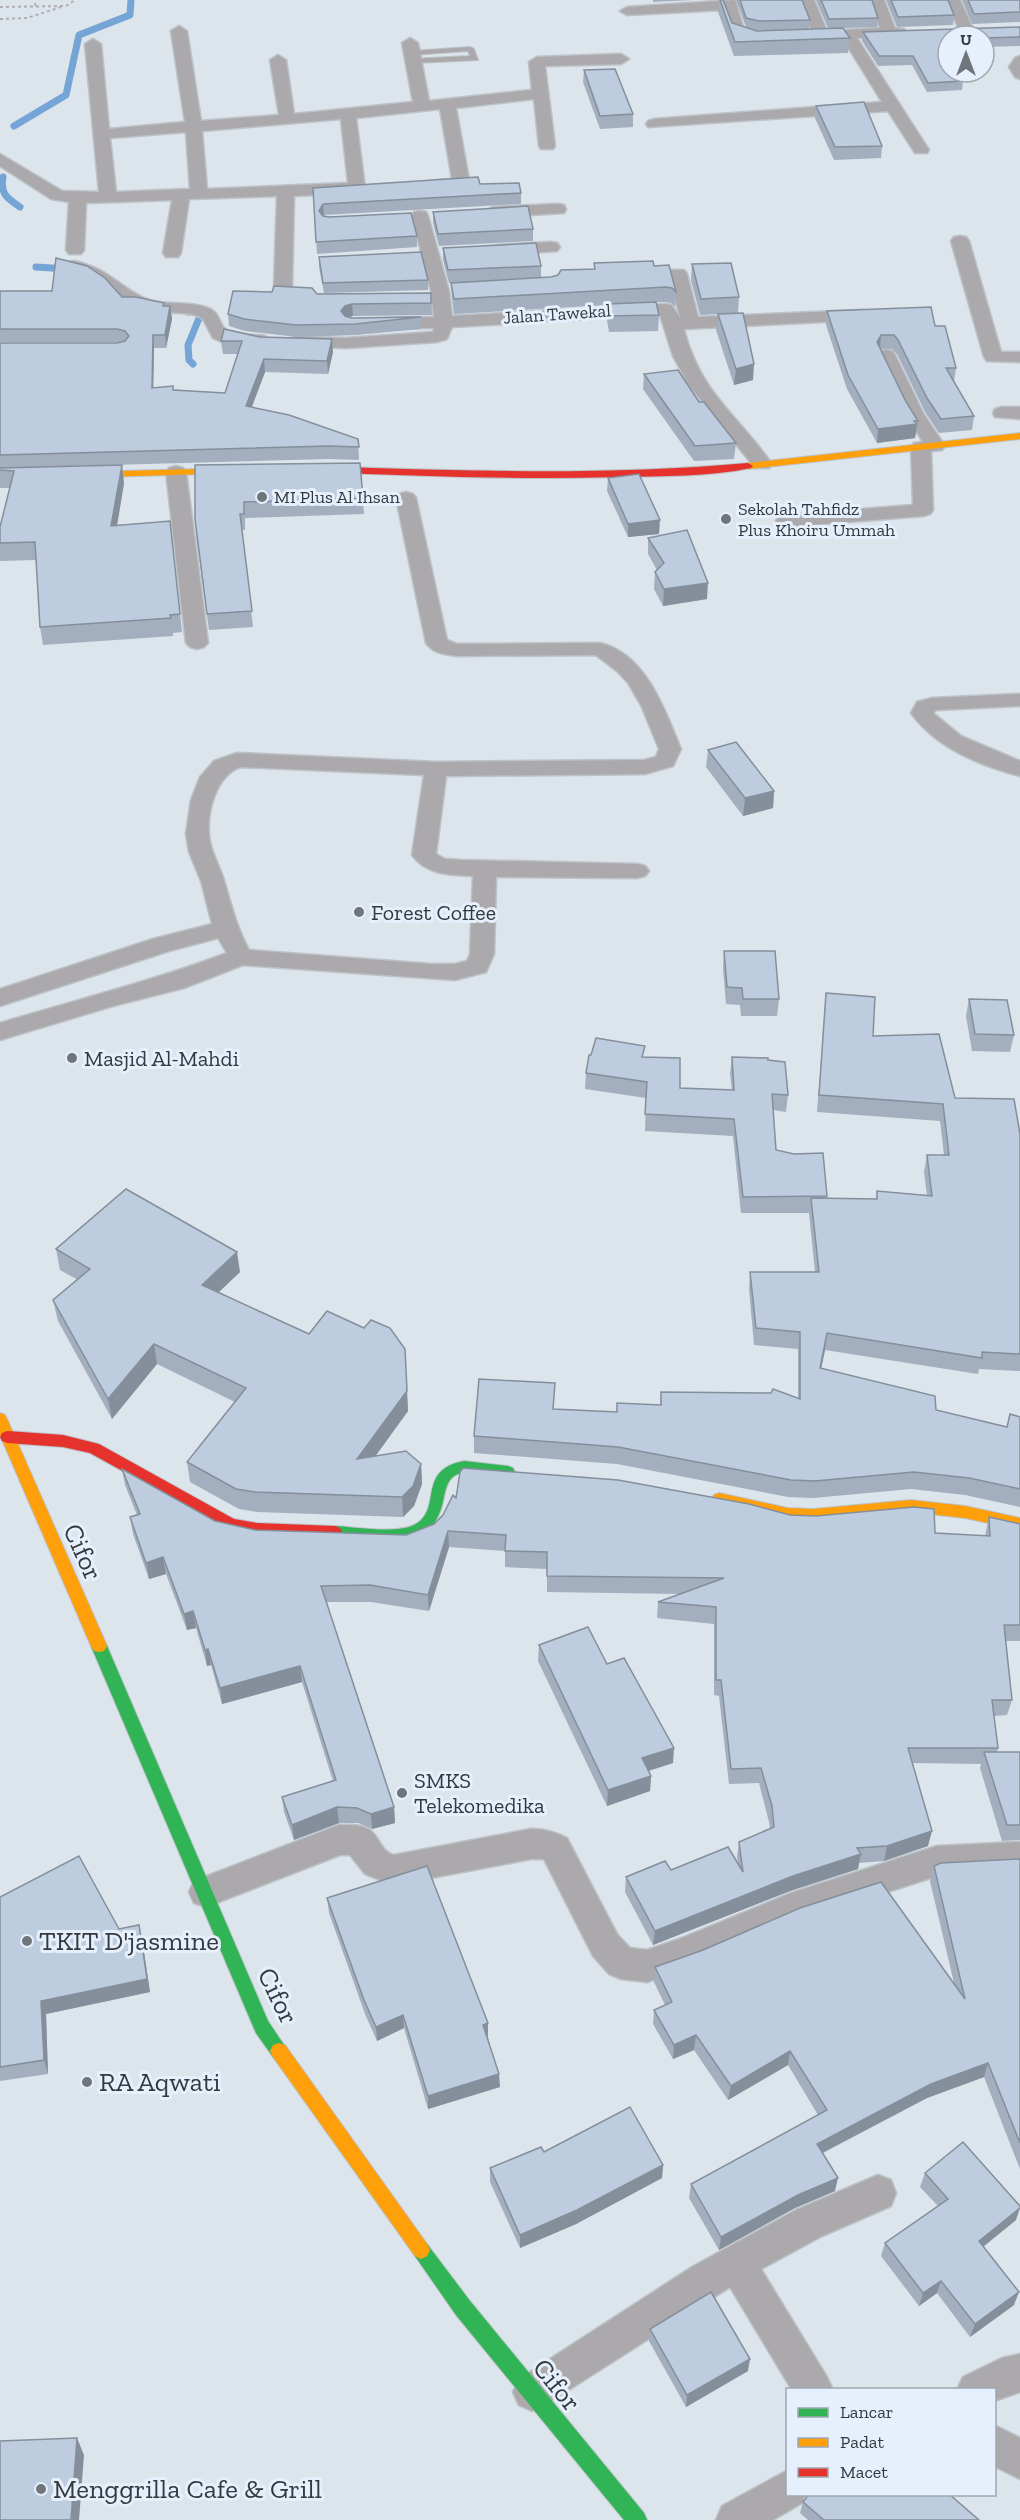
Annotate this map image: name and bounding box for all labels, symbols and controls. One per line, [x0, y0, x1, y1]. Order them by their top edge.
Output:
north arrow [936, 24, 996, 84]
text: U [960, 30, 972, 49]
street label: Jalan Tawekal [502, 299, 612, 329]
place label: MI Plus Al Ihsan [274, 486, 400, 508]
marker: MI Plus Al Ihsan [255, 490, 269, 504]
place label: Sekolah Tahfidz Plus Khoiru Ummah [738, 498, 895, 541]
marker: Sekolah Tahfidz Plus Khoiru Ummah [719, 512, 733, 526]
place label: Forest Coffee [371, 899, 496, 926]
marker: Forest Coffee [352, 905, 366, 919]
place label: Masjid Al-Mahdi [84, 1045, 239, 1072]
marker: Masjid Al-Mahdi [65, 1051, 79, 1065]
street label: Cifor [56, 1519, 110, 1585]
place label: SMKS Telekomedika [414, 1767, 545, 1819]
marker: SMKS Telekomedika [395, 1786, 409, 1800]
place label: TKIT D'jasmine [39, 1925, 219, 1957]
marker: TKIT D'jasmine [20, 1934, 34, 1948]
street label: Cifor [251, 1963, 305, 2029]
place label: RA Aqwati [99, 2066, 221, 2098]
marker: RA Aqwati [80, 2075, 94, 2089]
street label: Cifor [526, 2352, 588, 2418]
legend [786, 2388, 996, 2496]
text: Lancar [840, 2401, 893, 2423]
text: Padat [840, 2431, 884, 2453]
text: Macet [840, 2461, 888, 2483]
place label: Menggrilla Cafe & Grill [53, 2473, 322, 2505]
marker: Menggrilla Cafe & Grill [34, 2482, 48, 2496]

